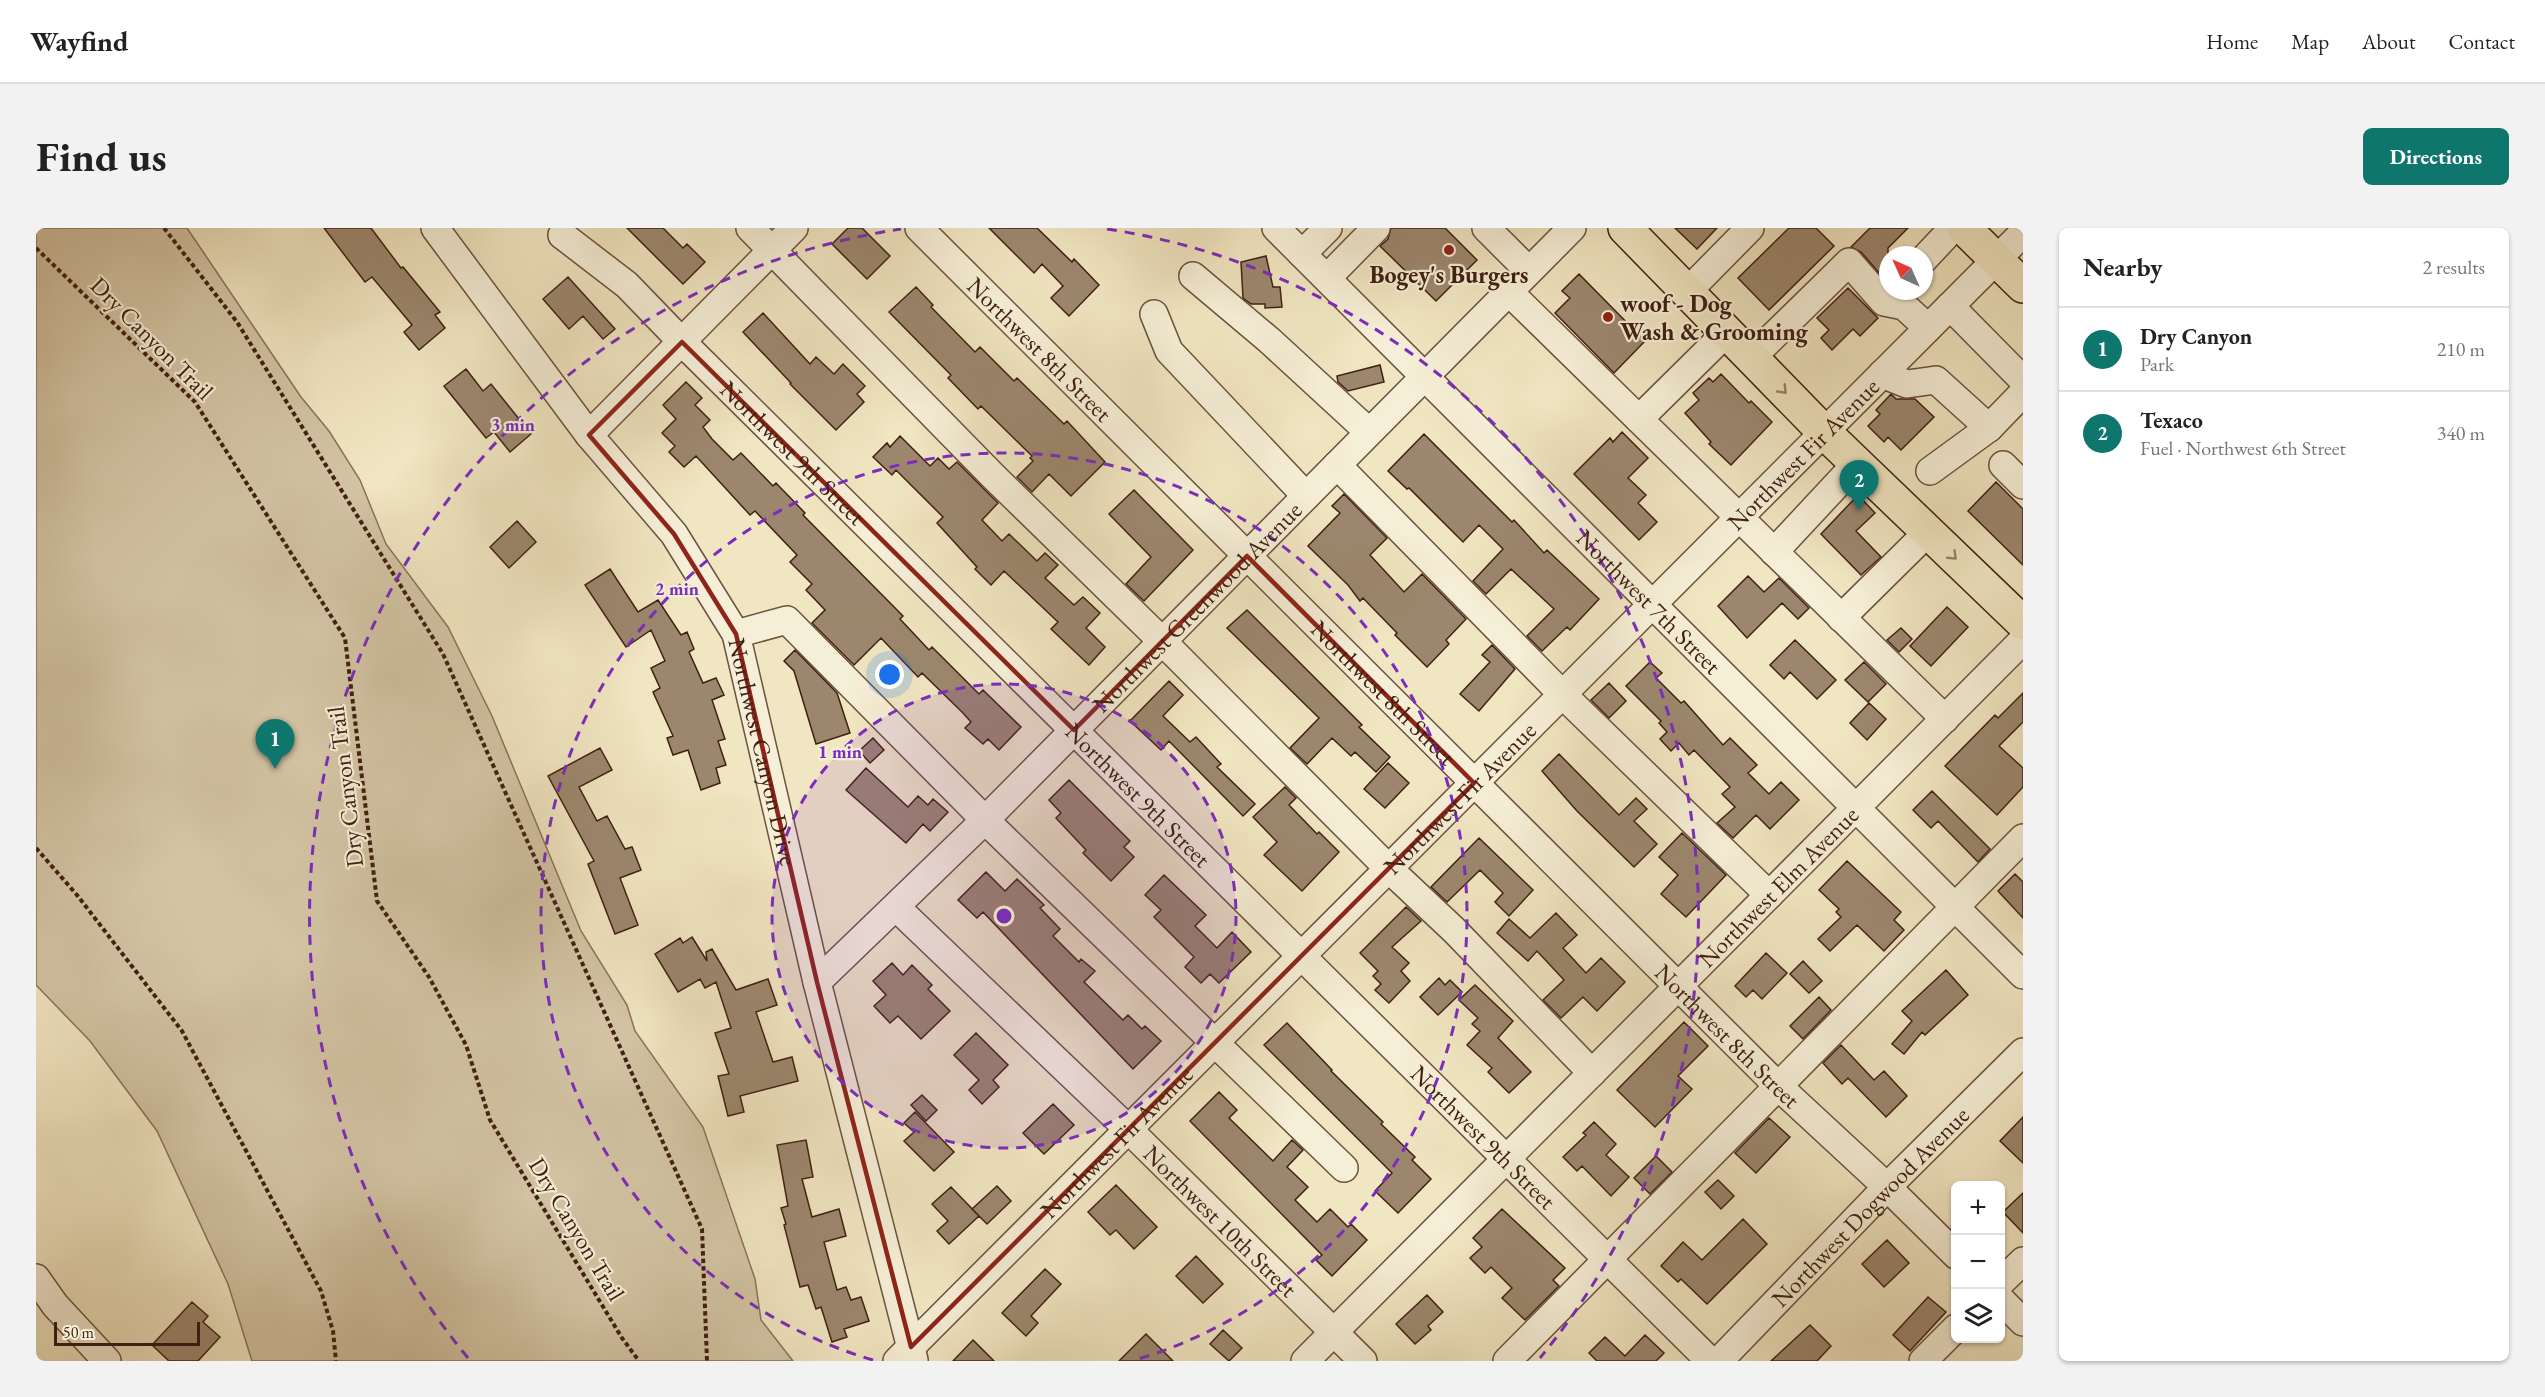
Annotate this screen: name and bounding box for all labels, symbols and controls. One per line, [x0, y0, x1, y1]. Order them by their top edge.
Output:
text: Wayfind [30, 23, 128, 59]
text: Home [2206, 28, 2258, 55]
text: Map [2291, 28, 2329, 55]
text: About [2362, 28, 2415, 55]
text: Contact [2448, 28, 2515, 55]
button: Directions [2363, 128, 2509, 185]
text: Find us [36, 129, 167, 184]
marker: Bogey's Burgers [1442, 243, 1456, 257]
north arrow [1879, 246, 1933, 300]
text: Nearby [2083, 250, 2163, 284]
text: 2 results [2422, 254, 2485, 280]
place label: Bogey's Burgers [1369, 259, 1529, 291]
street label: Dry Canyon Trail [84, 270, 220, 406]
street label: Northwest 8th Street [961, 270, 1119, 428]
place label: woof - Dog Wash & Grooming [1620, 288, 1809, 348]
marker: woof - Dog Wash & Grooming [1601, 310, 1615, 324]
text: Dry Canyon [2140, 322, 2252, 351]
text: 1 [2097, 336, 2108, 362]
text: 210 m [2437, 336, 2485, 362]
text: Park [2140, 351, 2174, 377]
street label: Northwest Fir Avenue [1720, 371, 1886, 537]
street label: Northwest 9th Street [714, 374, 873, 532]
one-way arrow [1776, 382, 1787, 393]
text: Texaco [2140, 406, 2203, 435]
text: 3 min [491, 413, 535, 436]
text: 2 [2097, 420, 2108, 446]
text: 340 m [2437, 420, 2485, 446]
text: Fuel · Northwest 6th Street [2140, 435, 2346, 461]
pin: 2 [1840, 460, 1878, 510]
street label: Northwest Greenwood Avenue [1085, 494, 1308, 719]
street label: Northwest 7th Street [1570, 522, 1729, 681]
one-way arrow [1945, 548, 1956, 559]
text: 2 min [655, 577, 699, 600]
street label: Northwest 8th Street [1305, 613, 1463, 772]
street label: Northwest Canyon Drive [722, 635, 805, 868]
your location [875, 660, 904, 689]
street label: Dry Canyon Trail [320, 705, 370, 869]
street label: Northwest Fir Avenue [1376, 715, 1542, 881]
street label: Northwest 9th Street [1059, 716, 1218, 874]
pin: 1 [256, 720, 294, 769]
text: 1 min [818, 740, 862, 763]
street label: Northwest Elm Avenue [1691, 799, 1865, 973]
centre of rings [994, 906, 1014, 926]
street label: Northwest 8th Street [1649, 957, 1807, 1115]
street label: Northwest 9th Street [1404, 1058, 1563, 1216]
street label: Northwest Fir Avenue [1033, 1059, 1199, 1225]
street label: Northwest Dogwood Avenue [1764, 1099, 1975, 1313]
street label: Northwest 10th Street [1137, 1138, 1305, 1304]
street label: Dry Canyon Trail [522, 1152, 632, 1307]
map controls [1951, 1181, 2005, 1343]
button: + [1951, 1181, 2005, 1235]
button: − [1951, 1235, 2005, 1289]
button: layers [1951, 1289, 2005, 1343]
scale bar [54, 1319, 200, 1346]
text: 50 m [63, 1322, 94, 1343]

